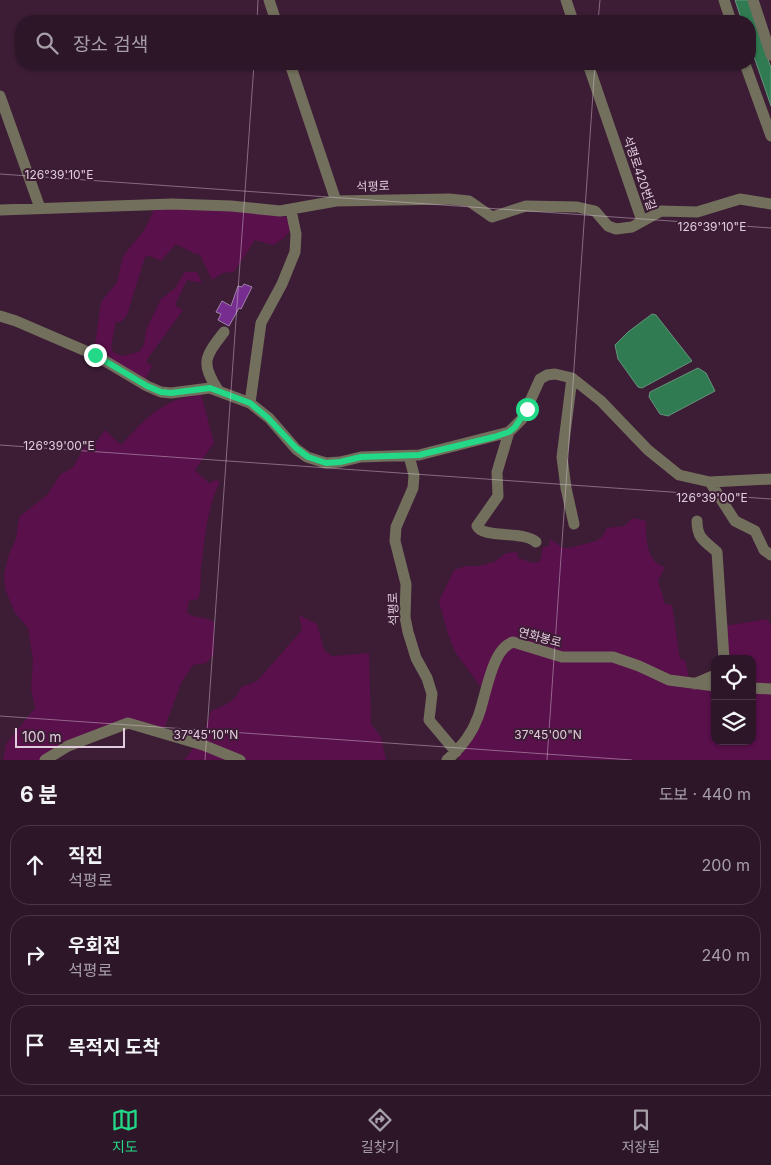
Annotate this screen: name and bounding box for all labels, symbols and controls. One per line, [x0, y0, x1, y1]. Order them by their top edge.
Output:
search box [15, 15, 756, 70]
icon: search [33, 29, 61, 57]
text: 장소 검색 [73, 33, 148, 56]
street label: 석평로420번길 [620, 134, 660, 212]
text: 126°39'10"E [25, 167, 93, 182]
street label: 석평로 [356, 178, 390, 194]
text: 126°39'10"E [678, 219, 746, 234]
route end [84, 344, 107, 367]
route start [516, 398, 539, 421]
text: 126°39'00"E [23, 438, 95, 453]
text: 126°39'00"E [676, 490, 748, 505]
street label: 석평로 [385, 592, 401, 626]
street label: 연화봉로 [517, 624, 563, 650]
map controls [711, 655, 756, 745]
button: locate [711, 655, 756, 700]
button: layers [711, 700, 756, 745]
scale bar [15, 725, 125, 748]
text: 37°45'10"N [174, 727, 238, 742]
text: 37°45'00"N [514, 727, 582, 742]
text: 100 m [22, 728, 62, 745]
text: 6 분 [20, 782, 58, 807]
text: 도보 · 440 m [659, 784, 751, 804]
text: 직진 [68, 844, 103, 867]
icon: ahead [21, 851, 49, 879]
text: 200 m [702, 855, 750, 875]
text: 석평로 [68, 870, 112, 890]
text: 우회전 [68, 934, 120, 957]
icon: right [21, 941, 49, 969]
text: 240 m [702, 945, 750, 965]
text: 석평로 [68, 960, 112, 980]
icon: arrive [21, 1031, 49, 1059]
text: 목적지 도착 [68, 1036, 160, 1059]
tab: 지도 [111, 1106, 139, 1156]
tab: 길찾기 [361, 1106, 400, 1156]
tab: 저장됨 [621, 1106, 660, 1156]

